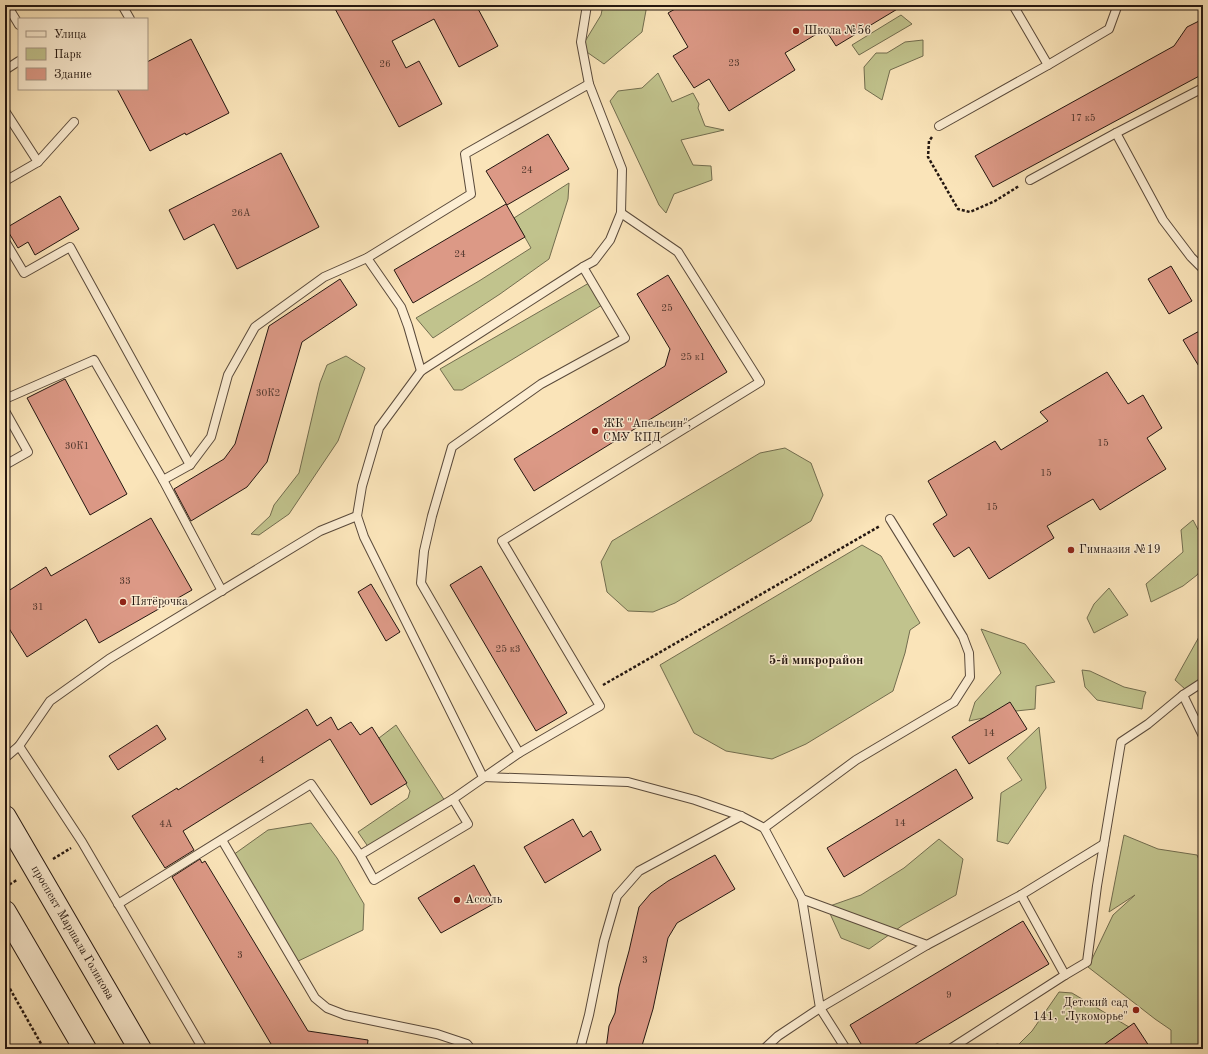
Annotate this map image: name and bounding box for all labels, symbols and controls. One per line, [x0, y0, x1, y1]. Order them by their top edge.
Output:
legend [18, 18, 148, 90]
place label: Школа №56 [804, 24, 871, 37]
marker: Школа №56 [791, 26, 801, 36]
text: Улица [54, 29, 87, 41]
text: Парк [54, 49, 82, 61]
house number: 23 [728, 58, 740, 68]
house number: 26 [379, 59, 391, 69]
text: Здание [54, 69, 92, 81]
house number: 17 к5 [1070, 113, 1096, 123]
house number: 24 [521, 165, 533, 175]
house number: 26А [231, 208, 251, 218]
house number: 24 [454, 249, 466, 259]
house number: 25 [661, 303, 673, 313]
house number: 25 к1 [680, 352, 706, 362]
house number: 30К2 [256, 388, 280, 398]
place label: ЖК "Апельсин", СМУ КПД [603, 418, 691, 444]
marker: ЖК "Апельсин", СМУ КПД [590, 426, 600, 436]
house number: 15 [1097, 438, 1109, 448]
house number: 30К1 [65, 441, 89, 451]
house number: 15 [1040, 468, 1052, 478]
house number: 15 [986, 502, 998, 512]
place label: Гимназия №19 [1079, 544, 1161, 556]
marker: Гимназия №19 [1066, 545, 1076, 555]
house number: 33 [119, 576, 131, 586]
place label: Пятёрочка [131, 596, 188, 608]
marker: Пятёрочка [118, 597, 128, 607]
house number: 31 [32, 602, 44, 612]
house number: 25 к3 [495, 644, 521, 654]
district label: 5-й микрорайон [769, 654, 863, 667]
house number: 14 [983, 728, 995, 738]
house number: 4 [259, 755, 265, 765]
house number: 14 [894, 818, 906, 828]
house number: 4А [159, 819, 173, 829]
street label: проспект Маршала Голикова [29, 864, 116, 1002]
place label: Ассоль [465, 894, 503, 906]
marker: Ассоль [452, 895, 462, 905]
house number: 3 [237, 950, 243, 960]
house number: 3 [642, 955, 648, 965]
house number: 9 [946, 990, 952, 1000]
place label: Детский сад 141, "Лукоморье" [1033, 997, 1128, 1023]
marker: Детский сад 141, "Лукоморье" [1131, 1005, 1141, 1015]

